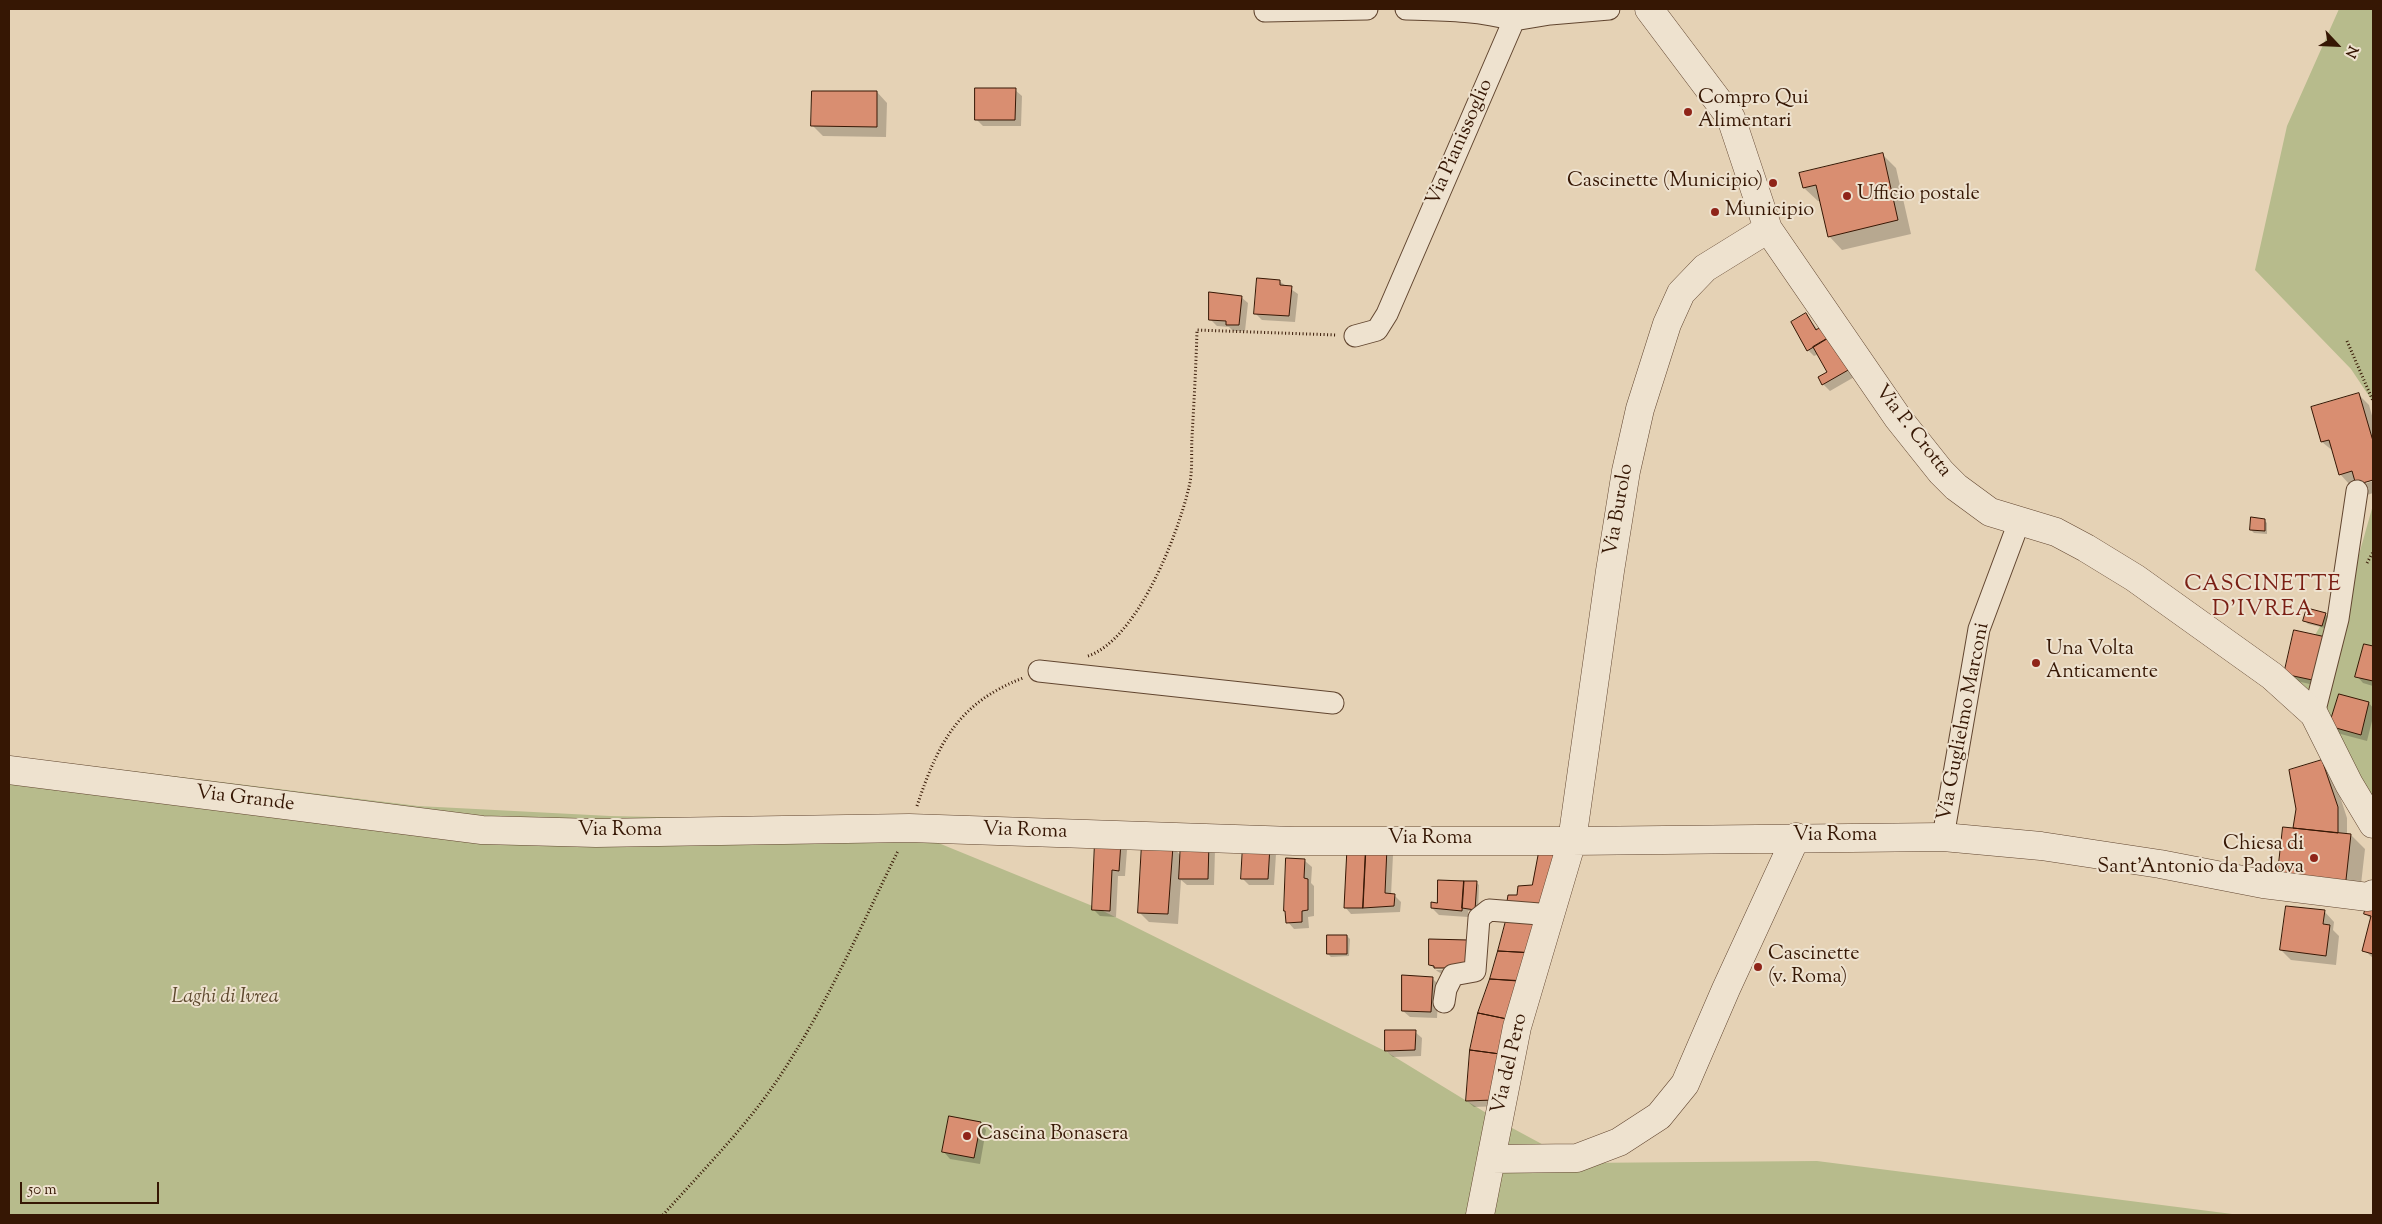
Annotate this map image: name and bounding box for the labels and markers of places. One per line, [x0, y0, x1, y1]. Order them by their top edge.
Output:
place label: Compro Qui Alimentari [1698, 88, 1809, 135]
marker: Compro Qui Alimentari [1682, 106, 1694, 118]
place label: Cascinette (Municipio) [1567, 171, 1763, 195]
marker: Cascinette (Municipio) [1767, 177, 1779, 189]
place label: Ufficio postale [1857, 184, 1980, 208]
marker: Ufficio postale [1841, 190, 1853, 202]
place label: Municipio [1725, 200, 1814, 224]
marker: Municipio [1709, 206, 1721, 218]
place label: Una Volta Anticamente [2046, 639, 2158, 686]
marker: Una Volta Anticamente [2030, 657, 2042, 669]
place label: Chiesa di Sant'Antonio da Padova [2097, 834, 2304, 881]
marker: Chiesa di Sant'Antonio da Padova [2308, 852, 2320, 864]
place label: Cascinette (v. Roma) [1768, 944, 1859, 991]
marker: Cascinette (v. Roma) [1752, 961, 1764, 973]
place label: Cascina Bonasera [977, 1124, 1128, 1148]
marker: Cascina Bonasera [961, 1130, 973, 1142]

